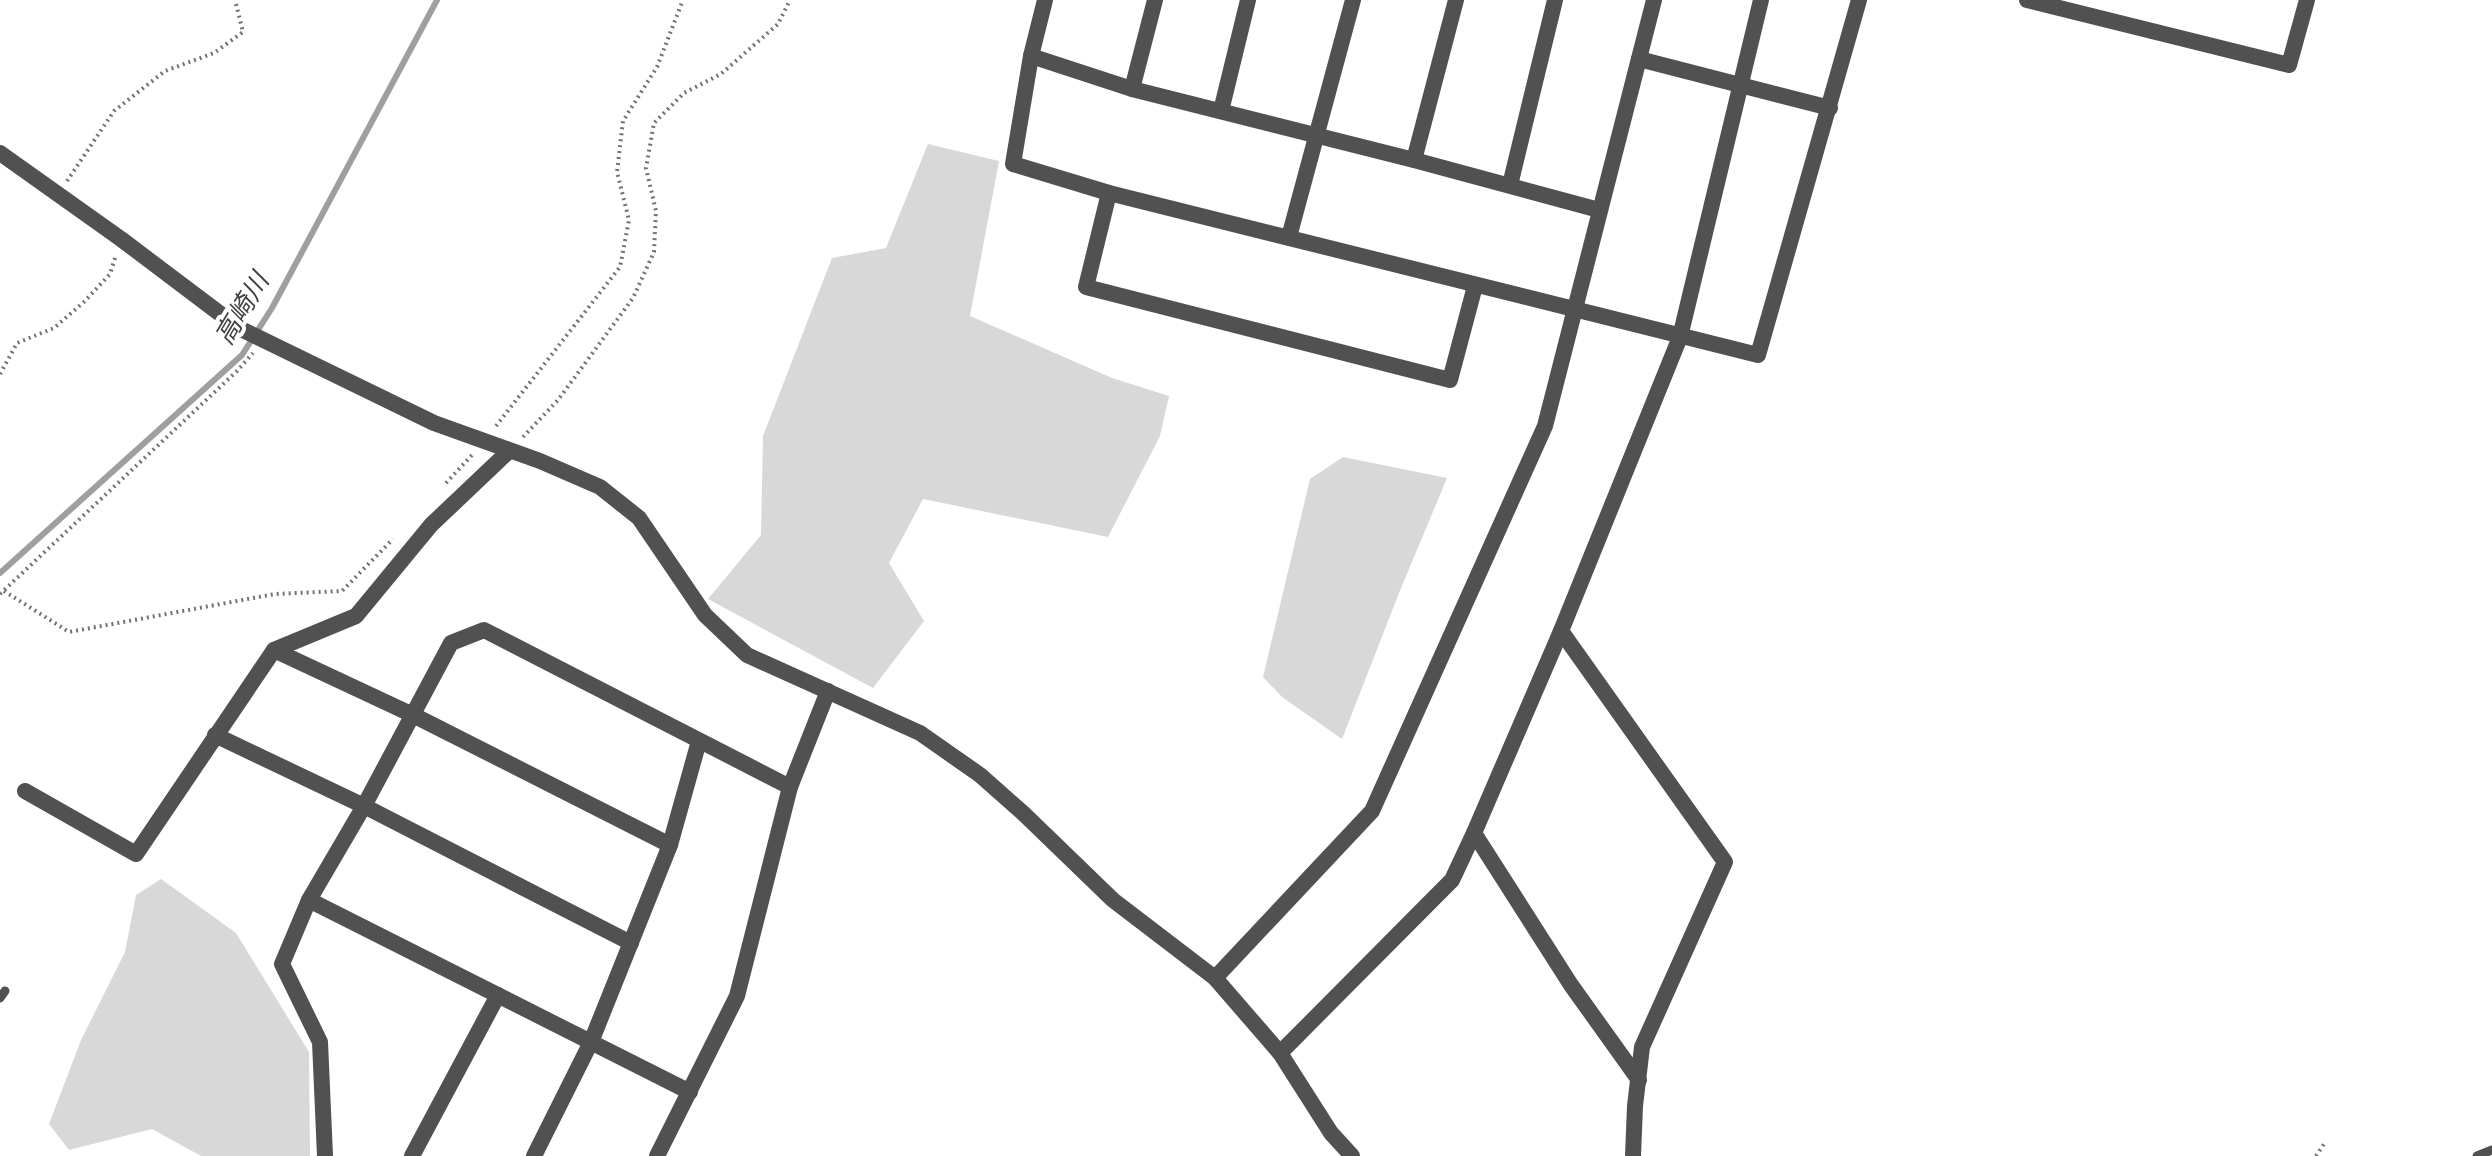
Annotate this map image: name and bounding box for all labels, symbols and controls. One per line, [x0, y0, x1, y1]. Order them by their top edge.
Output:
water label: 高崎川 [207, 264, 279, 351]

